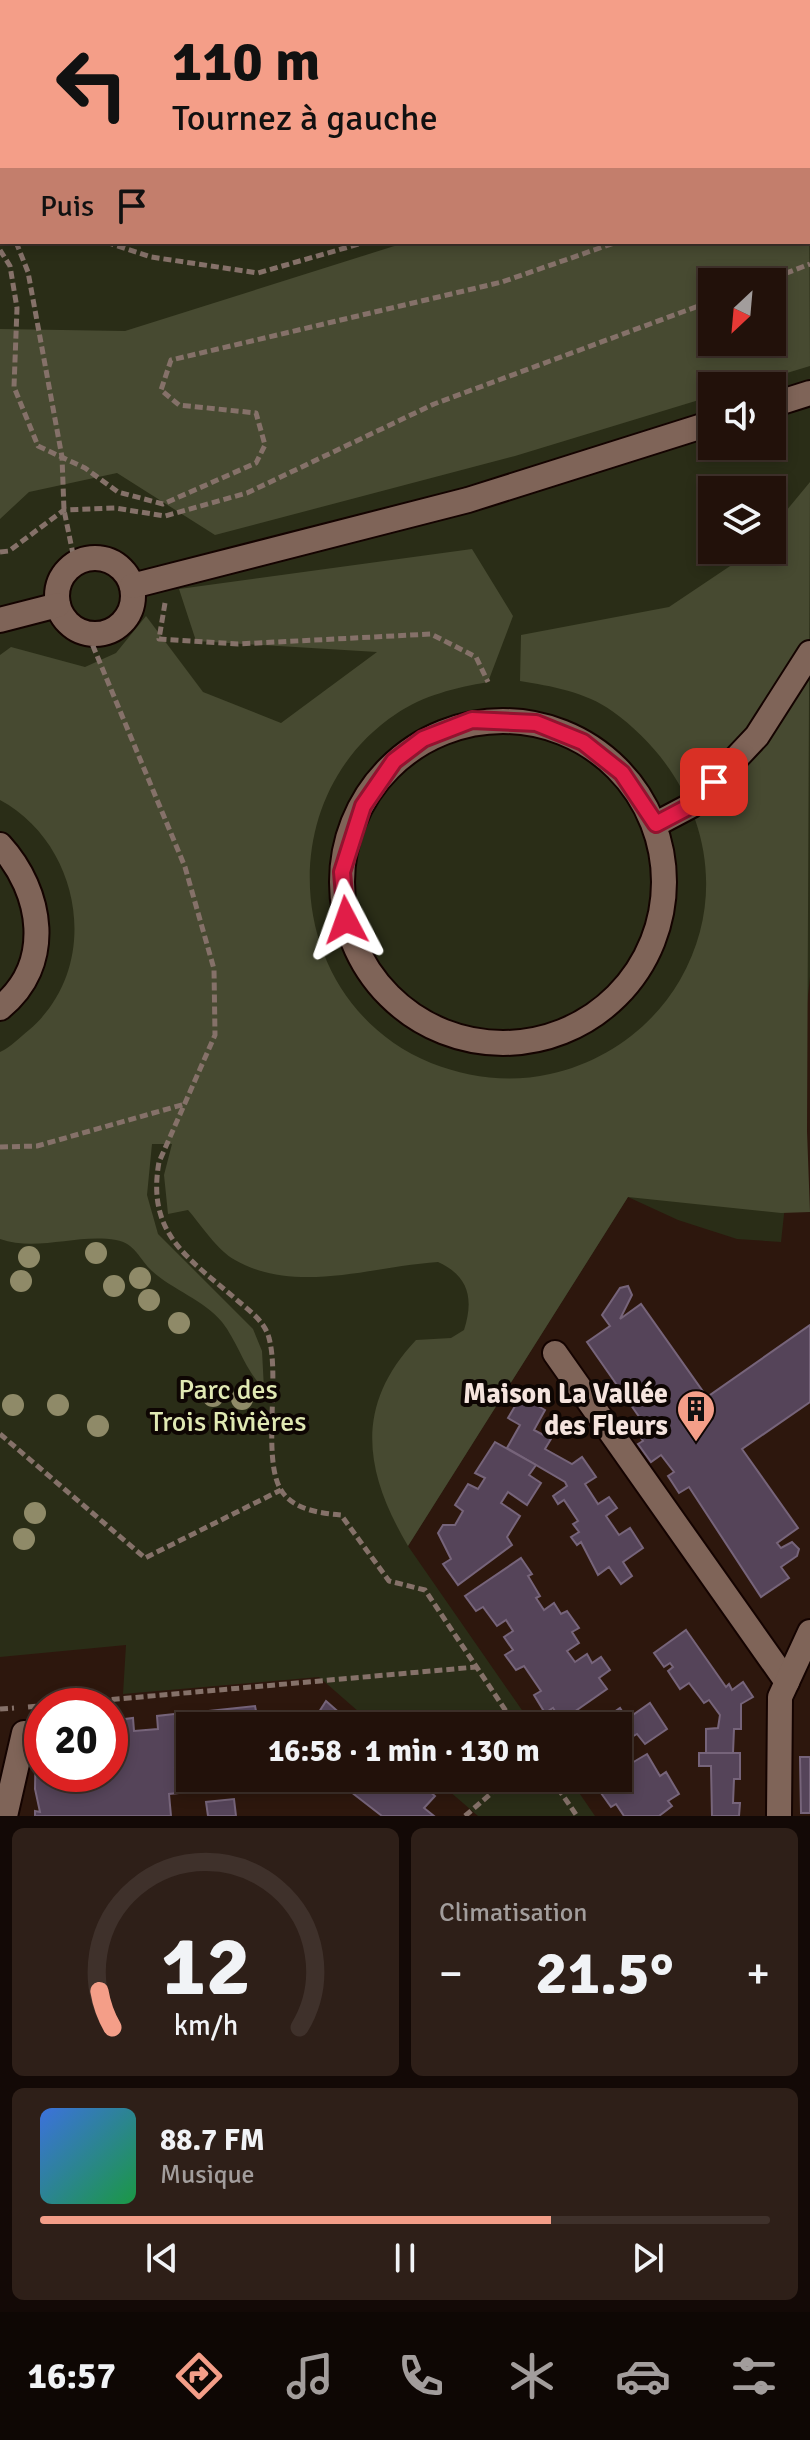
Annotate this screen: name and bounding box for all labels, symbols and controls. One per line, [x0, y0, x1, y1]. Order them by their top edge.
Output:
text: 110 m [172, 27, 320, 96]
icon: left [40, 32, 144, 136]
text: Tournez à gauche [172, 96, 438, 141]
icon: arrive [110, 184, 154, 228]
text: Puis [40, 188, 94, 225]
north arrow [698, 268, 786, 356]
map controls [698, 268, 786, 564]
button: sound [698, 372, 786, 460]
button: layers [698, 476, 786, 564]
pin [680, 748, 748, 816]
icon: arrive [692, 760, 736, 804]
position arrow [304, 878, 388, 962]
park label: Parc des Trois Rivières [150, 1373, 306, 1439]
place label: Maison La Vallée des Fleurs [463, 1377, 668, 1443]
building icon: Maison La Vallée des Fleurs [675, 1388, 717, 1443]
speed limit sign: 20 [24, 1688, 128, 1792]
text: 16:58 · 1 min · 130 m [268, 1733, 540, 1770]
text: Climatisation [439, 1897, 588, 1929]
text: 12 [161, 1916, 250, 2018]
text: 21.5° [535, 1937, 674, 2011]
text: − [439, 1947, 463, 2001]
text: + [746, 1947, 770, 2001]
text: km/h [173, 2008, 238, 2043]
text: 88.7 FM [160, 2122, 265, 2159]
text: Musique [160, 2159, 255, 2191]
icon: previous [140, 2236, 184, 2280]
icon: pause [383, 2236, 427, 2280]
icon: next [626, 2236, 670, 2280]
icon: directions [171, 2348, 227, 2404]
icon: music [282, 2348, 338, 2404]
icon: phone [393, 2348, 449, 2404]
icon: climate [504, 2348, 560, 2404]
icon: car [615, 2348, 671, 2404]
icon: filters [726, 2348, 782, 2404]
text: 16:57 [28, 2354, 116, 2399]

